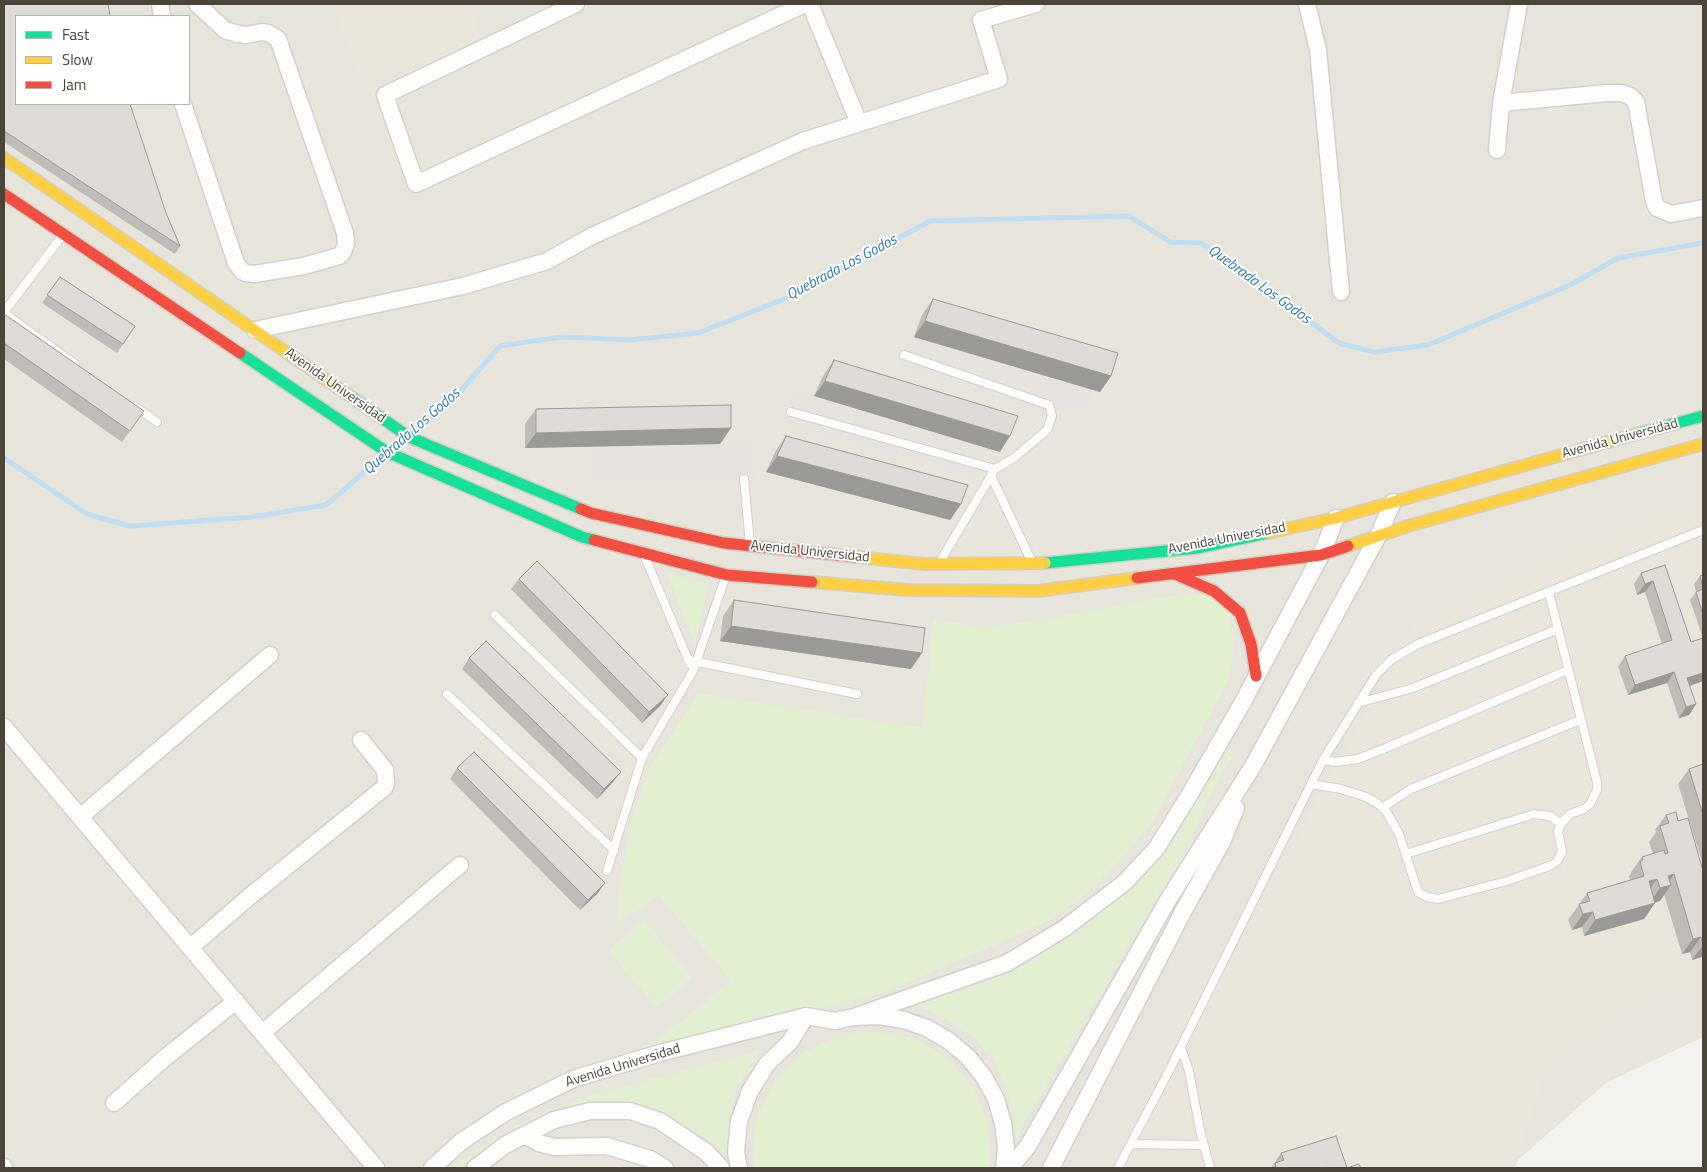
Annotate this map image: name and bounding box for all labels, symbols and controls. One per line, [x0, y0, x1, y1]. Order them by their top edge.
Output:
legend [15, 15, 190, 105]
text: Fast [62, 23, 89, 46]
text: Slow [62, 48, 93, 71]
text: Jam [62, 73, 86, 96]
water label: Quebrada Los Godos [784, 231, 900, 305]
water label: Quebrada Los Godos [1204, 242, 1314, 328]
street label: Avenida Universidad [281, 345, 389, 427]
water label: Quebrada Los Godos [360, 385, 464, 479]
street label: Avenida Universidad [1560, 415, 1680, 463]
street label: Avenida Universidad [1167, 519, 1287, 559]
street label: Avenida Universidad [750, 537, 870, 567]
street label: Avenida Universidad [563, 1041, 683, 1091]

